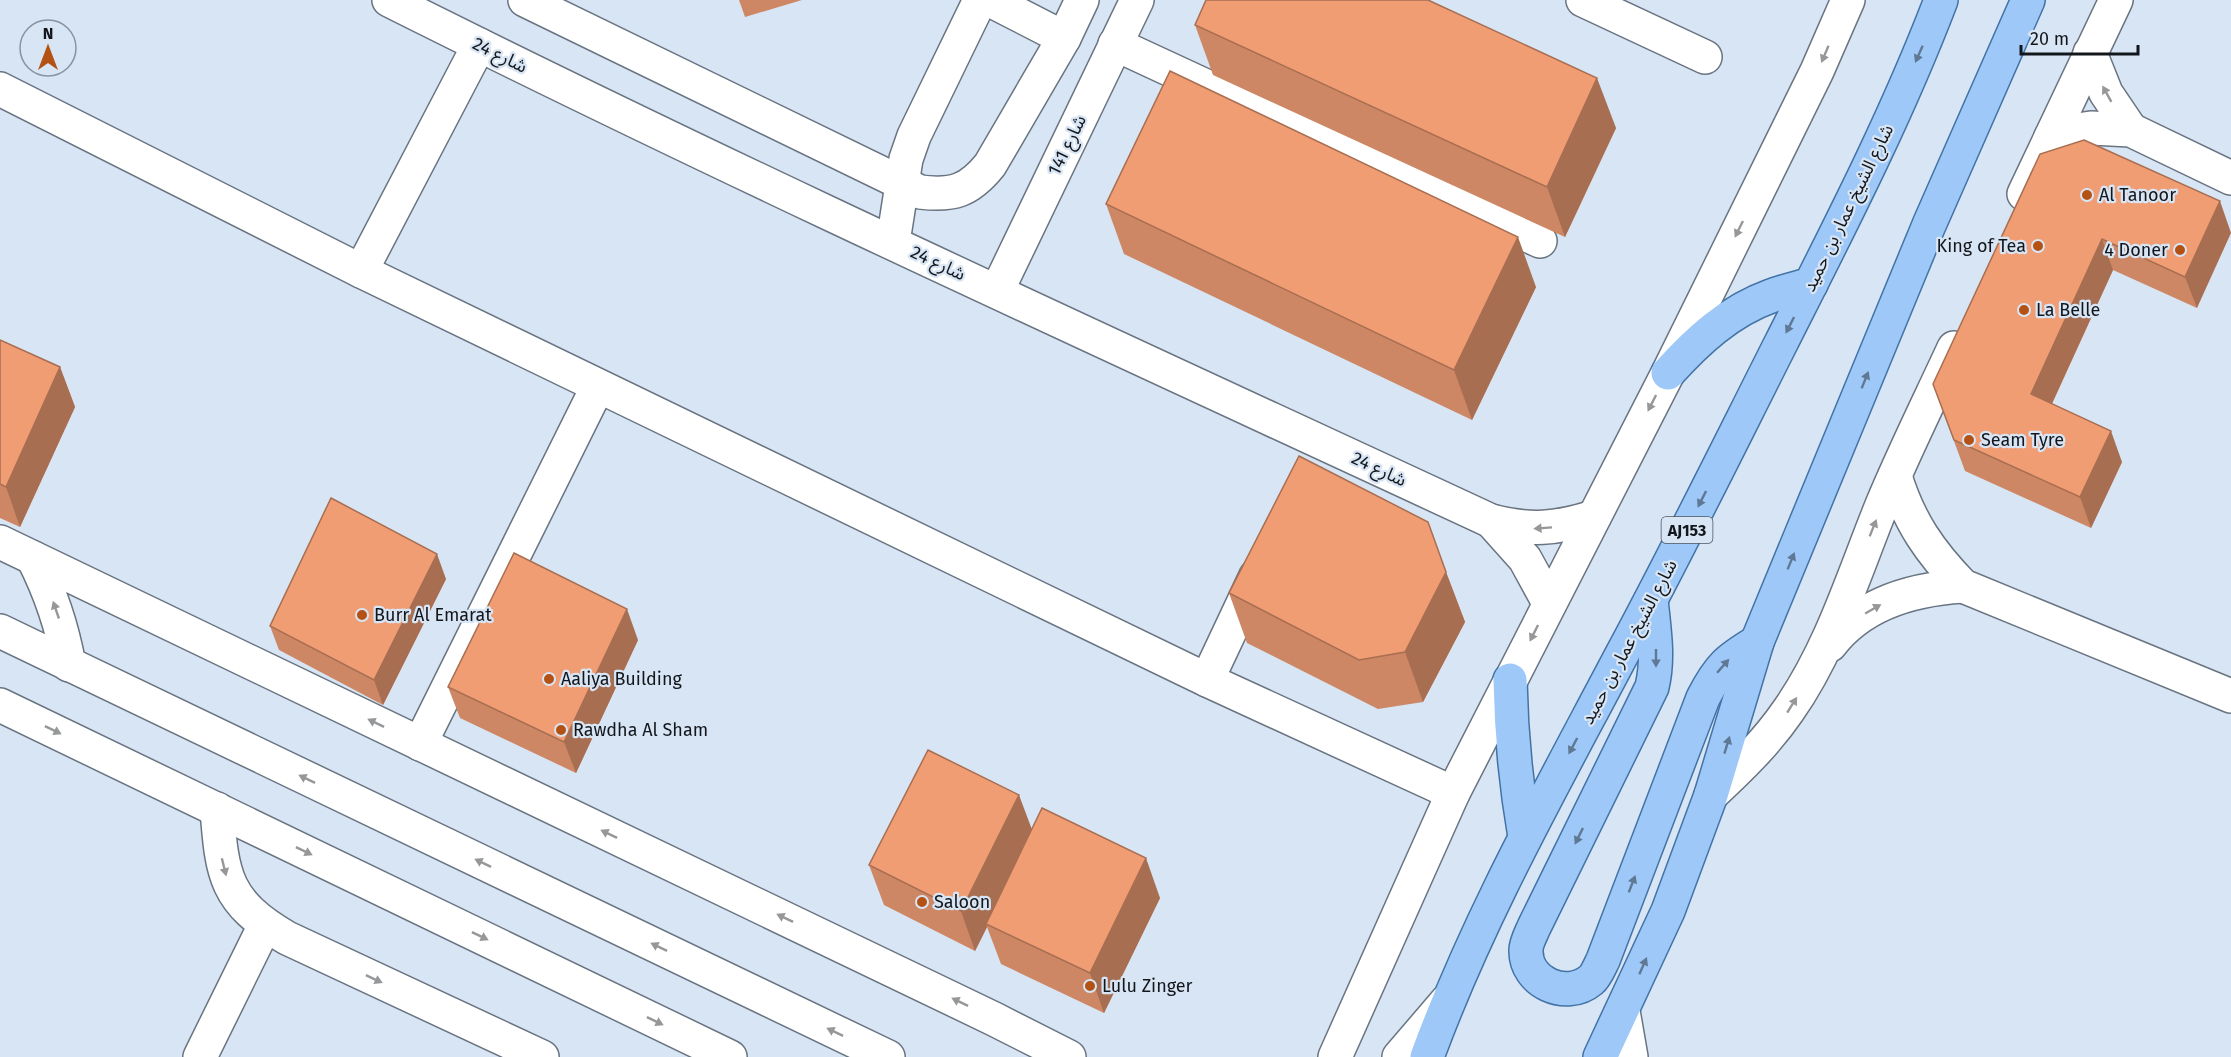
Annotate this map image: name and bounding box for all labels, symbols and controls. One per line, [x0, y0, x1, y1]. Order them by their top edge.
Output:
north arrow [18, 18, 78, 78]
scale bar [2021, 18, 2138, 56]
text: N [43, 24, 53, 43]
text: 20 m [2030, 28, 2069, 50]
street label: شارع 24 [468, 32, 531, 80]
one-way arrow [1820, 45, 1829, 62]
one-way arrow [1915, 46, 1924, 63]
one-way arrow [2102, 85, 2112, 102]
street label: شارع 141 [1043, 111, 1094, 180]
street label: شارع الشيخ عمار بن حميد [1798, 121, 1901, 297]
place label: Al Tanoor [2099, 184, 2176, 206]
marker: Al Tanoor [2080, 188, 2094, 202]
one-way arrow [1734, 220, 1744, 237]
place label: King of Tea [1937, 235, 2026, 257]
marker: King of Tea [2031, 239, 2045, 253]
place label: 4 Doner [2104, 239, 2168, 261]
street label: شارع 24 [906, 241, 969, 288]
marker: 4 Doner [2173, 243, 2187, 257]
place label: La Belle [2036, 299, 2100, 321]
marker: La Belle [2017, 303, 2031, 317]
one-way arrow [1786, 316, 1796, 334]
one-way arrow [1860, 371, 1870, 389]
one-way arrow [1647, 395, 1657, 412]
place label: Seam Tyre [1981, 429, 2064, 451]
marker: Seam Tyre [1962, 433, 1976, 447]
street label: شارع 24 [1347, 447, 1410, 494]
one-way arrow [1698, 490, 1708, 508]
road number: AJ153 [1662, 517, 1712, 543]
one-way arrow [1869, 519, 1878, 537]
one-way arrow [1533, 524, 1552, 533]
one-way arrow [1786, 551, 1796, 569]
street label: شارع الشيخ عمار بن حميد [1576, 556, 1684, 730]
one-way arrow [51, 600, 60, 618]
place label: Burr Al Emarat [374, 604, 492, 626]
one-way arrow [1865, 604, 1882, 614]
marker: Burr Al Emarat [355, 608, 369, 622]
one-way arrow [1529, 624, 1539, 641]
one-way arrow [1651, 649, 1661, 668]
one-way arrow [1716, 659, 1729, 674]
place label: Aaliya Building [561, 668, 682, 690]
marker: Aaliya Building [542, 672, 556, 686]
one-way arrow [1786, 697, 1797, 713]
one-way arrow [367, 718, 384, 727]
place label: Rawdha Al Sham [573, 719, 708, 741]
marker: Rawdha Al Sham [554, 723, 568, 737]
one-way arrow [44, 725, 61, 735]
one-way arrow [1723, 735, 1732, 753]
one-way arrow [1569, 738, 1578, 755]
one-way arrow [299, 774, 316, 783]
one-way arrow [1574, 827, 1583, 844]
one-way arrow [600, 829, 617, 839]
one-way arrow [296, 847, 313, 856]
one-way arrow [220, 858, 230, 876]
one-way arrow [475, 859, 492, 868]
one-way arrow [1628, 875, 1637, 893]
place label: Saloon [934, 891, 990, 913]
marker: Saloon [915, 895, 929, 909]
one-way arrow [776, 914, 793, 923]
one-way arrow [471, 931, 488, 941]
one-way arrow [651, 943, 668, 952]
one-way arrow [1639, 958, 1648, 975]
one-way arrow [365, 974, 383, 984]
place label: Lulu Zinger [1102, 975, 1193, 997]
marker: Lulu Zinger [1083, 979, 1097, 993]
one-way arrow [952, 998, 969, 1007]
one-way arrow [647, 1016, 664, 1025]
one-way arrow [826, 1027, 843, 1036]

